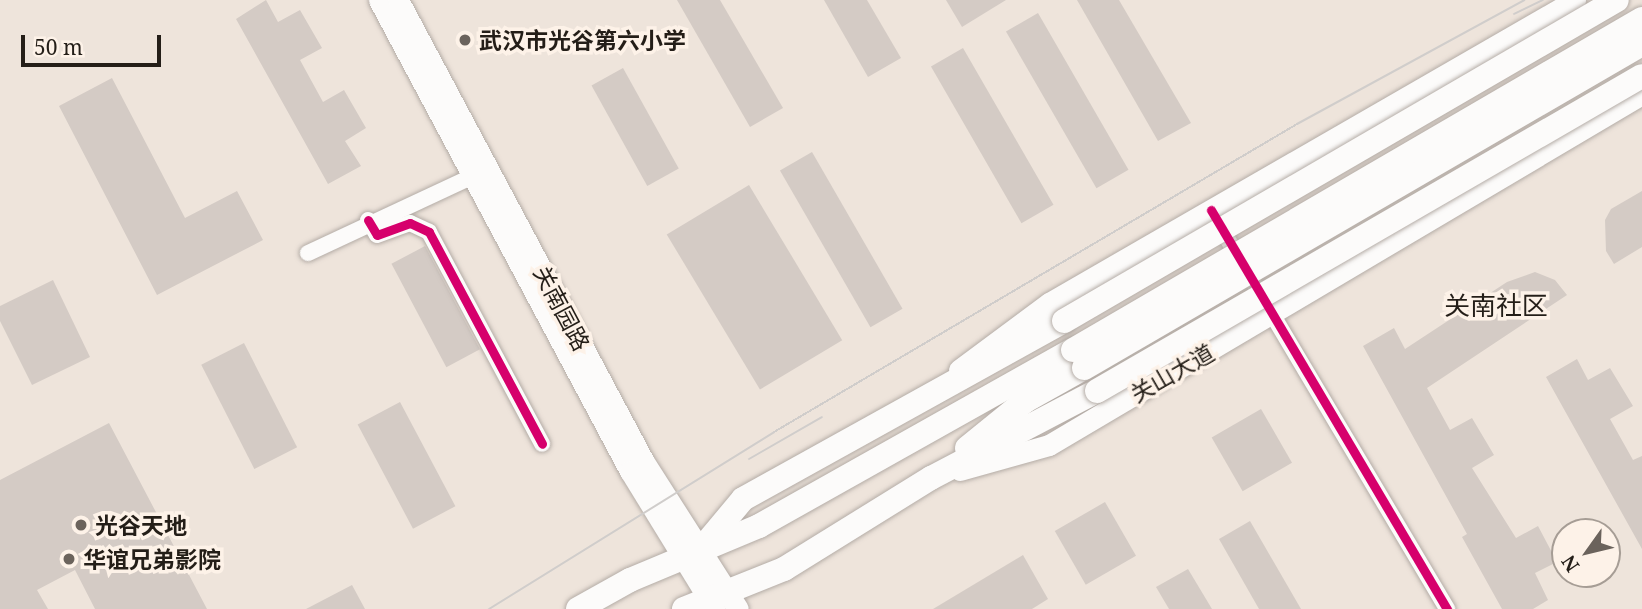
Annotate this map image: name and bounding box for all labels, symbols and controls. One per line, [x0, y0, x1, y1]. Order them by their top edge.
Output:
scale bar [24, 21, 164, 65]
place label: 武汉市光谷第六小学 [479, 26, 686, 54]
marker: 武汉市光谷第六小学 [457, 32, 473, 48]
text: 50 m [34, 33, 83, 61]
street label: 关南园路 [528, 261, 596, 355]
district label: 关南社区 [1444, 290, 1548, 322]
street label: 关山大道 [1125, 338, 1219, 408]
place label: 光谷天地 [95, 511, 187, 539]
marker: 光谷天地 [73, 517, 89, 533]
north arrow [1551, 518, 1621, 588]
place label: 华谊兄弟影院 [83, 545, 221, 573]
text: N [1555, 550, 1585, 577]
marker: 华谊兄弟影院 [61, 551, 77, 567]

